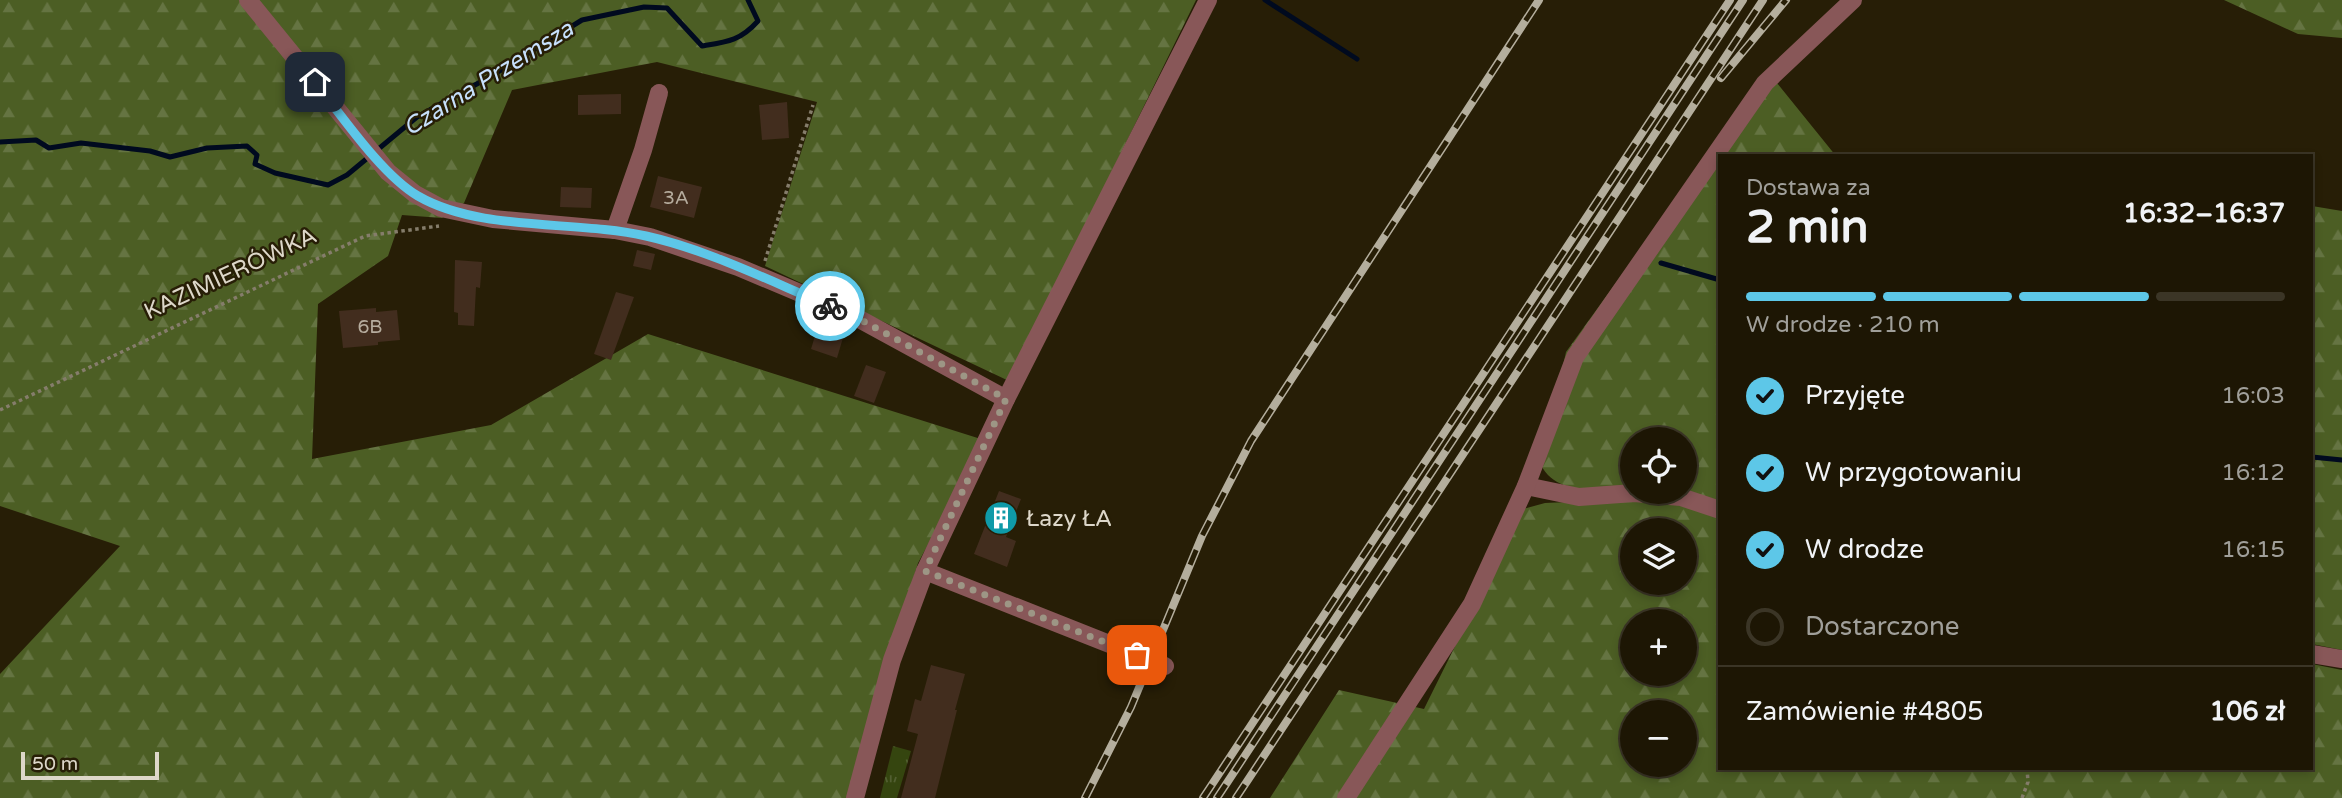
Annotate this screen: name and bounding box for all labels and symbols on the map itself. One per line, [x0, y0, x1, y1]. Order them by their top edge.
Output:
water label: Czarna Przemsza [398, 14, 579, 142]
pin [285, 52, 345, 112]
house number: 3A [663, 187, 689, 209]
street label: KAZIMIERÓWKA [140, 222, 321, 326]
courier [795, 271, 865, 341]
house number: 6B [357, 316, 383, 338]
building icon: Łazy ŁA [982, 499, 1020, 537]
place label: Łazy ŁA [1026, 505, 1112, 533]
pin [1107, 625, 1167, 685]
scale bar [21, 749, 159, 781]

